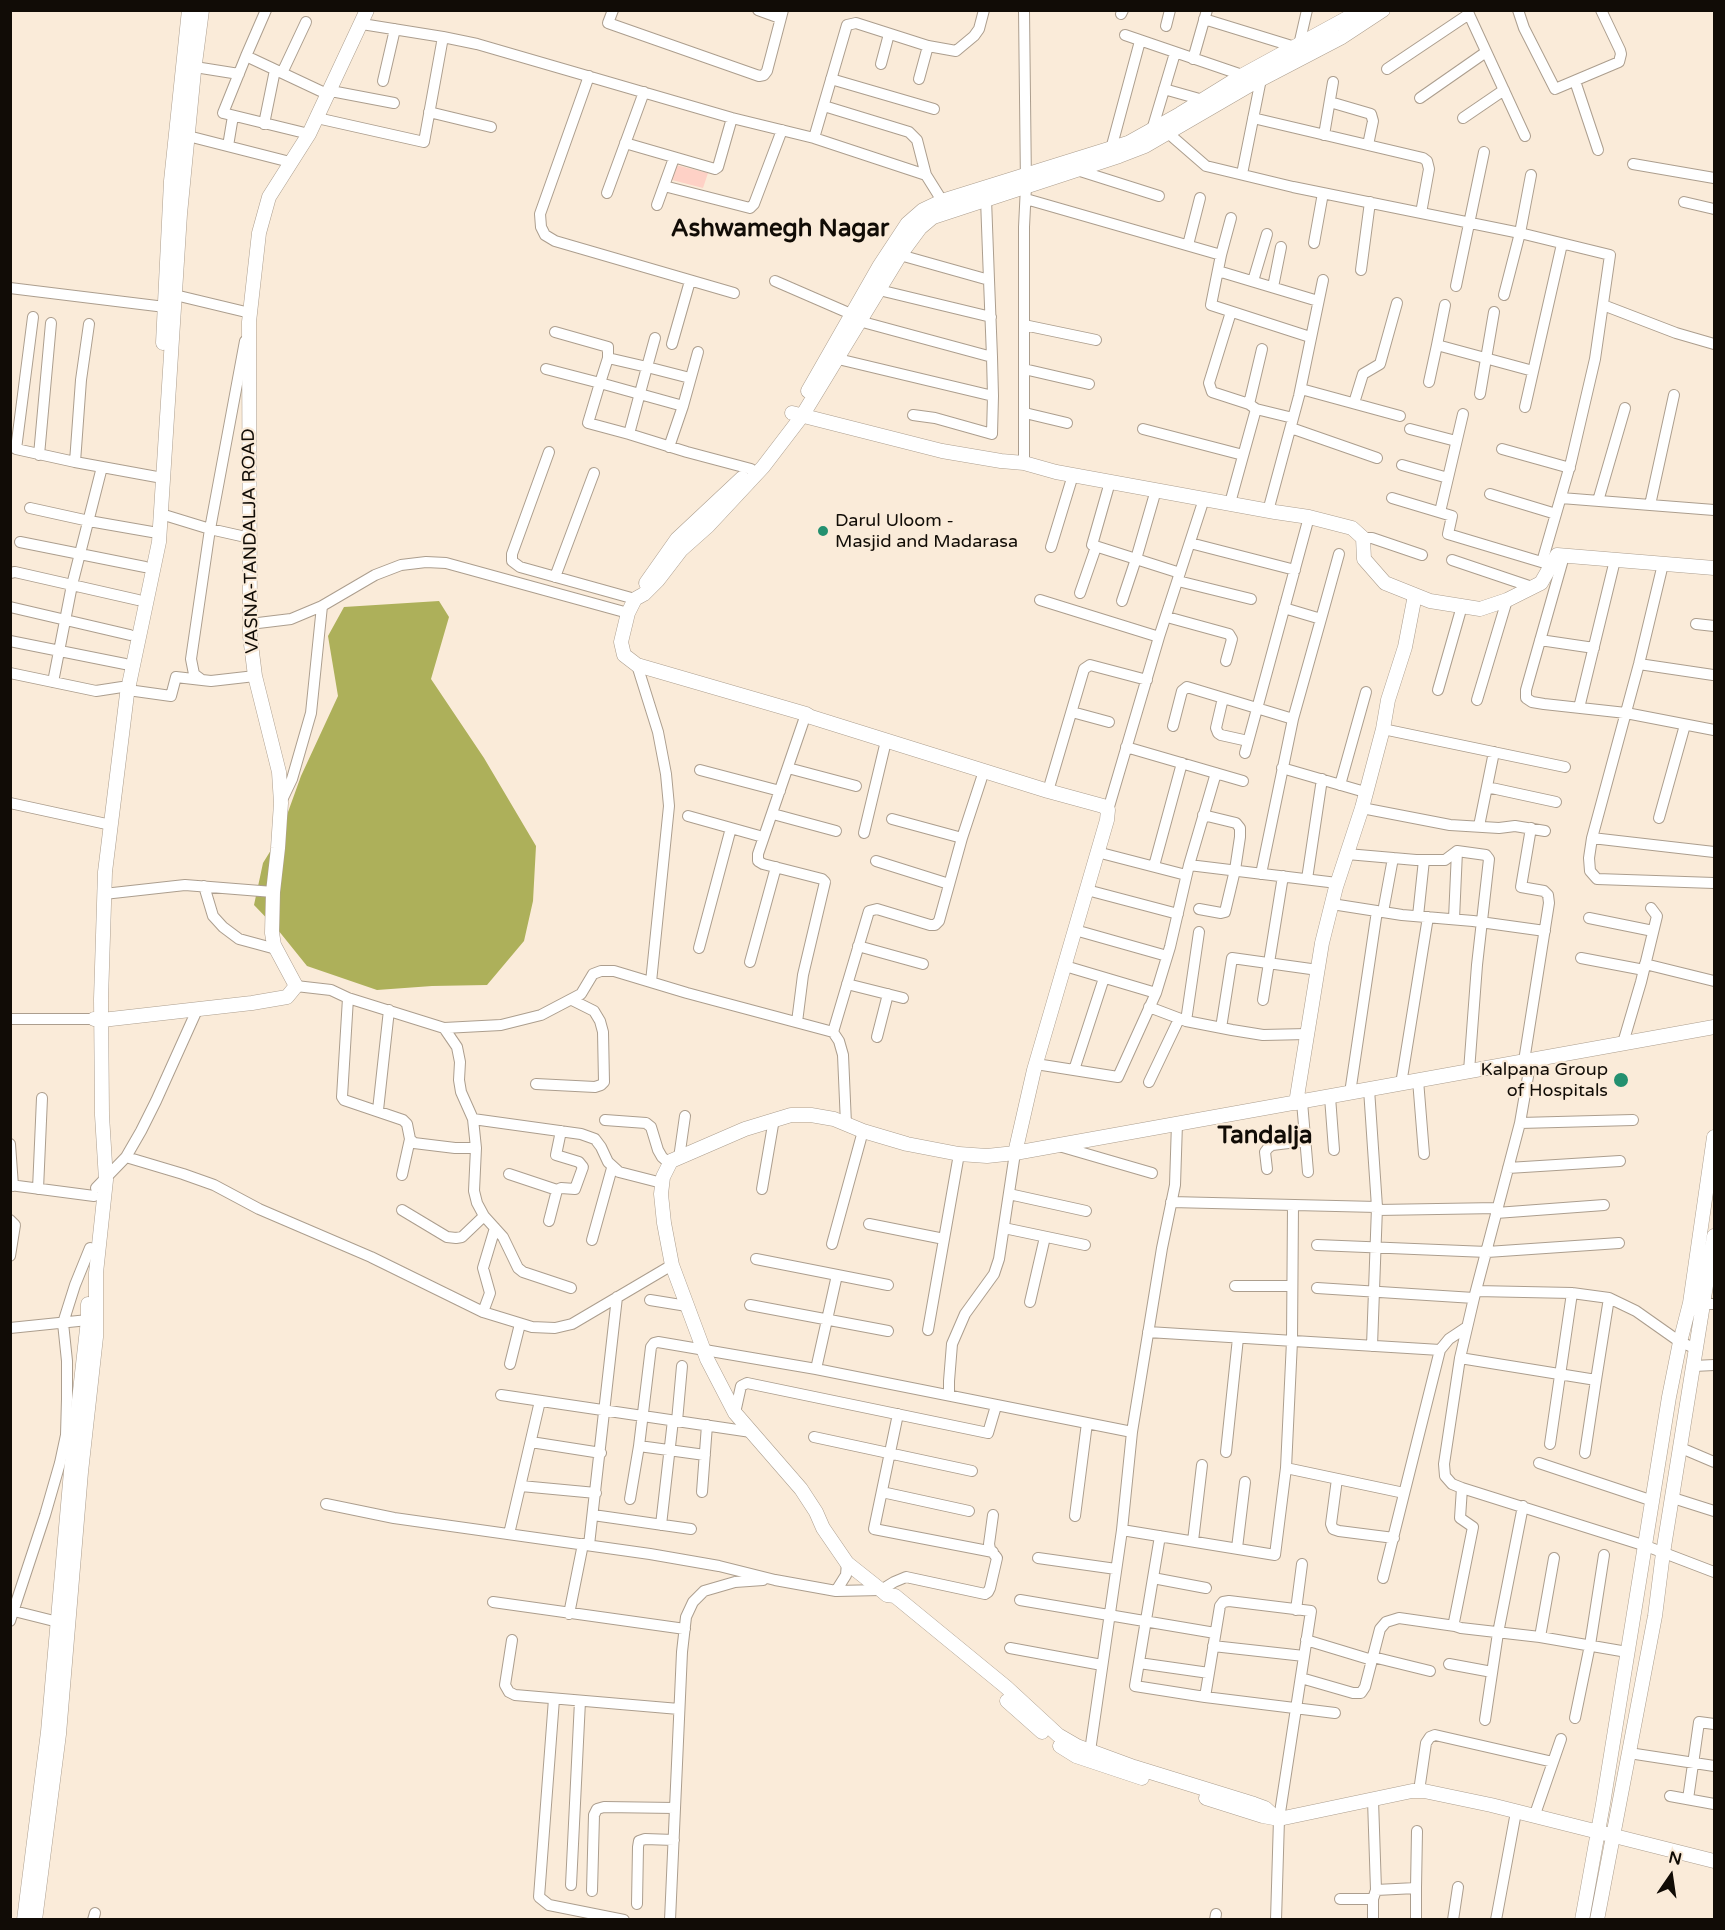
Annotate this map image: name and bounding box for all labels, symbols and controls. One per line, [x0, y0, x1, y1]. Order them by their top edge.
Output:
district label: Ashwamegh Nagar [671, 216, 889, 244]
street label: VASNA-TANDALJA ROAD [238, 428, 264, 654]
place label: Darul Uloom - Masjid and Madarasa [835, 510, 1018, 552]
marker: Darul Uloom - Masjid and Madarasa [816, 524, 830, 538]
place label: Kalpana Group of Hospitals [1481, 1059, 1608, 1102]
marker: Kalpana Group of Hospitals [1612, 1071, 1630, 1089]
district label: Tandalja [1218, 1123, 1312, 1151]
north arrow [1641, 1846, 1701, 1906]
text: N [1667, 1847, 1684, 1870]

